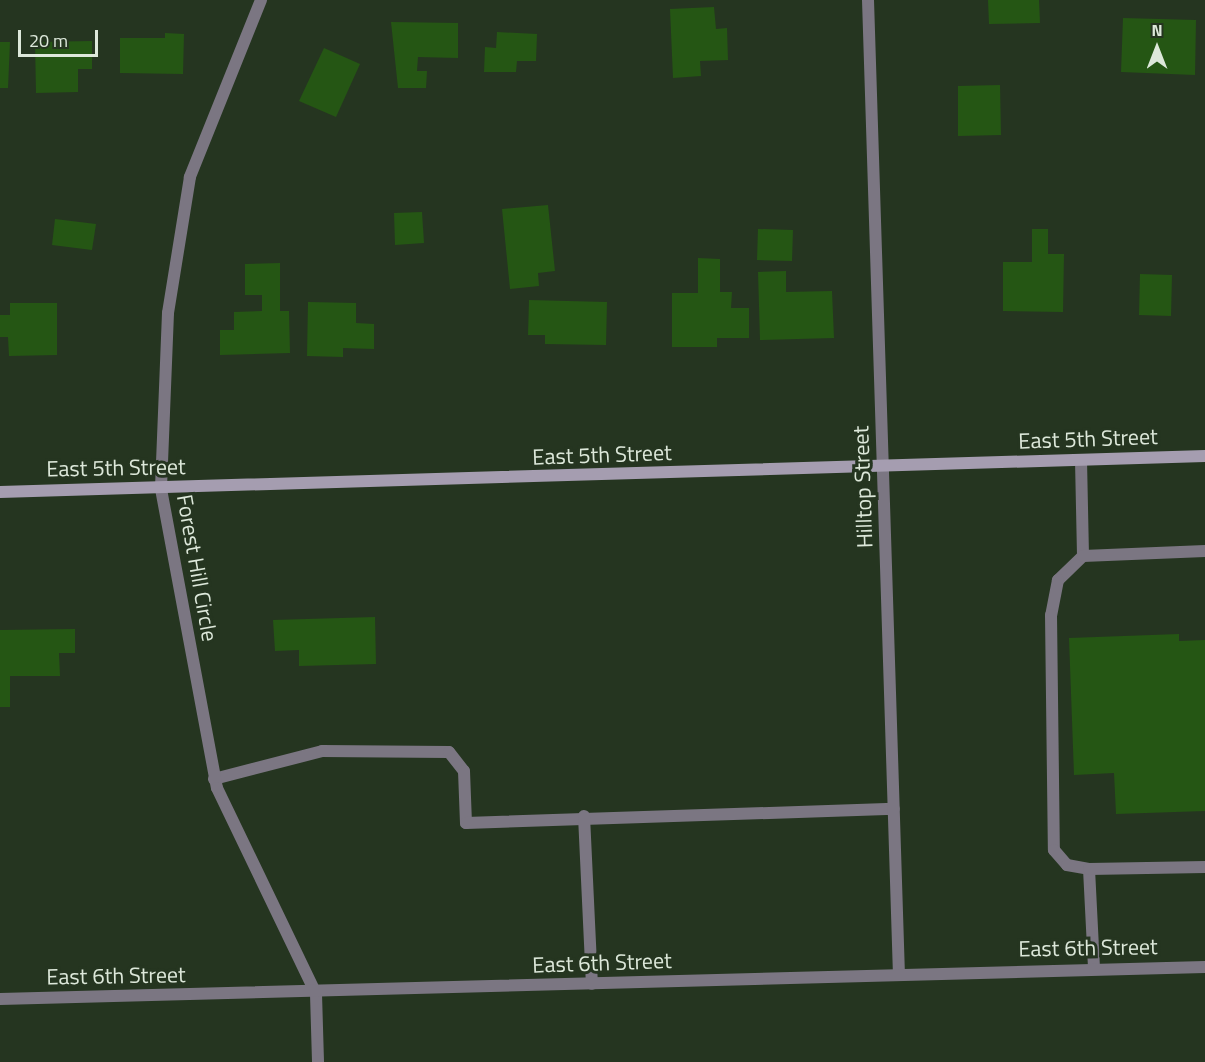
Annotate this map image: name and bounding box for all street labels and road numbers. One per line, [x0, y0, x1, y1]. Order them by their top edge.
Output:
street label: East 5th Street [1018, 423, 1158, 455]
street label: Hilltop Street [848, 425, 878, 549]
street label: East 5th Street [532, 439, 672, 471]
street label: East 5th Street [46, 454, 186, 482]
street label: Forest Hill Circle [171, 492, 223, 644]
street label: East 6th Street [1018, 934, 1158, 962]
street label: East 6th Street [532, 947, 672, 979]
street label: East 6th Street [46, 962, 186, 990]

